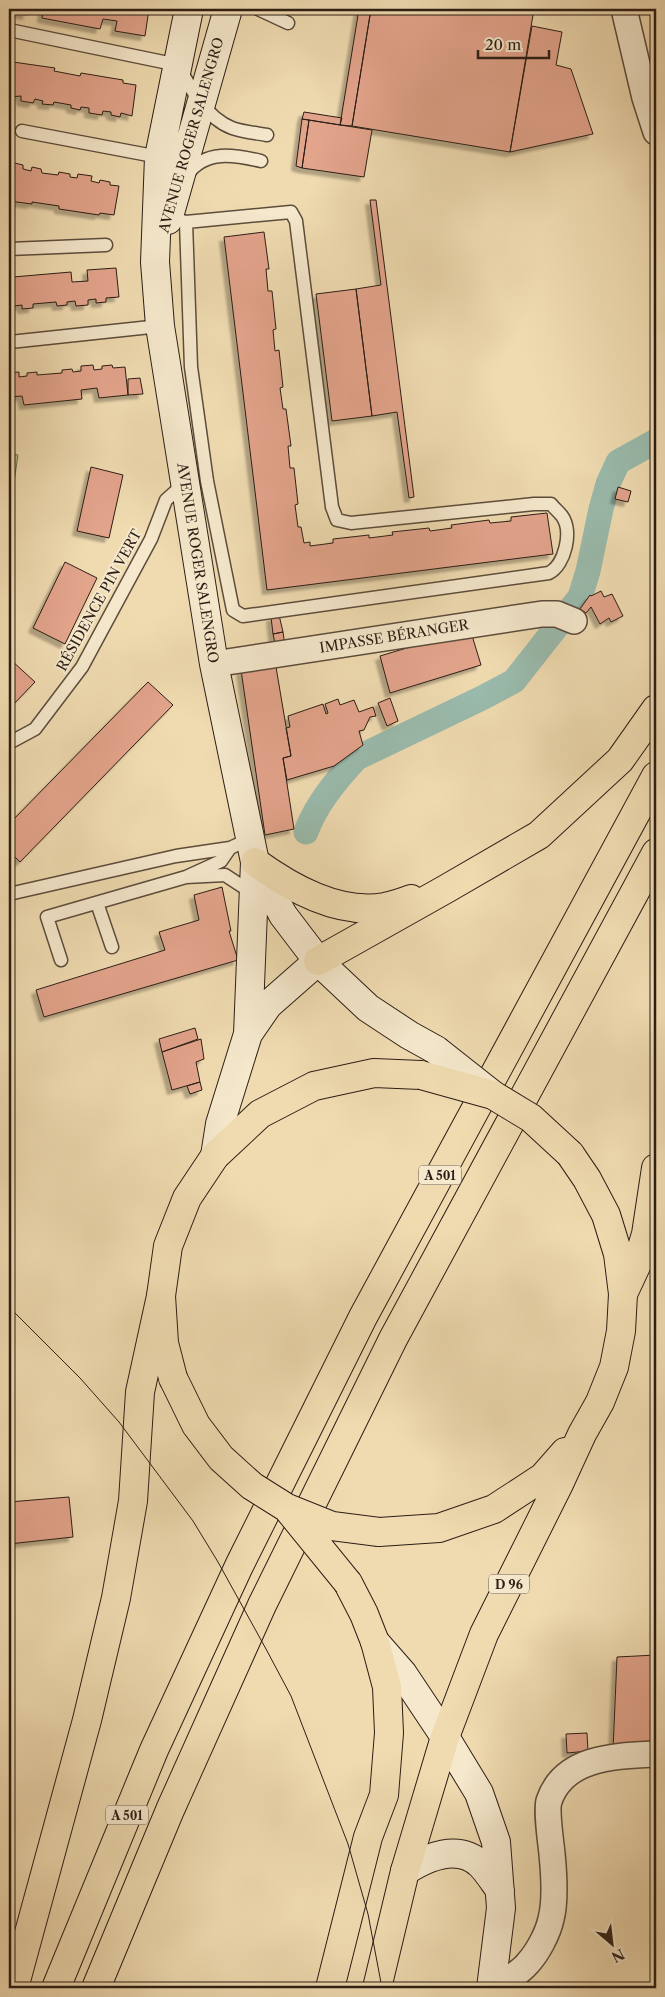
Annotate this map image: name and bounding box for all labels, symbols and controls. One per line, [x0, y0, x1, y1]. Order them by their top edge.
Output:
scale bar [478, 28, 549, 60]
street label: AVENUE ROGER SALENGRO [154, 35, 228, 236]
text: 20 m [485, 35, 521, 54]
street label: AVENUE ROGER SALENGRO [173, 461, 223, 664]
street label: RÉSIDENCE PIN VERT [52, 525, 146, 674]
street label: IMPASSE BÉRANGER [318, 615, 471, 657]
road number: A 501 [419, 1166, 461, 1184]
road number: D 96 [489, 1575, 529, 1594]
road number: A 501 [106, 1806, 148, 1824]
north arrow [588, 1920, 638, 1970]
text: N [609, 1945, 628, 1966]

